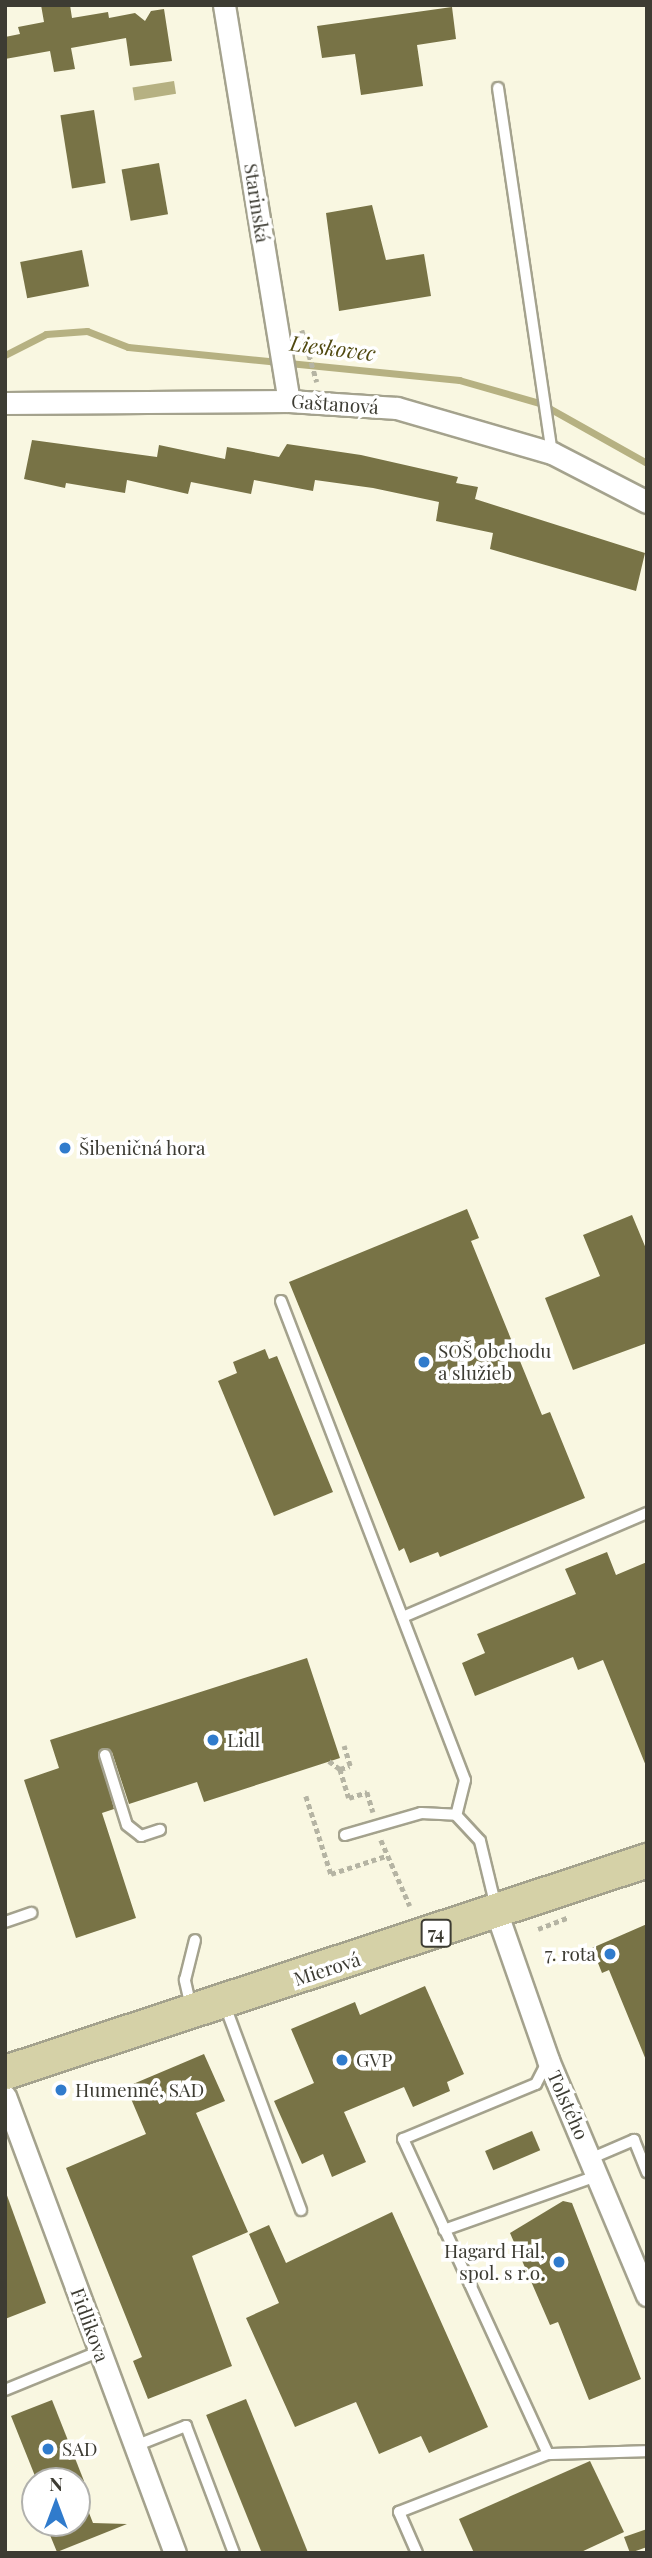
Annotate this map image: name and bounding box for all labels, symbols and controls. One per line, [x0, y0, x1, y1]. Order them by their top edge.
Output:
street label: Starinská [239, 162, 275, 244]
water label: Lieskovec [289, 329, 377, 365]
street label: Gaštanová [290, 390, 380, 418]
place label: Šibeničná hora [79, 1137, 206, 1159]
marker: Šibeničná hora [57, 1140, 73, 1156]
place label: SOŠ obchodu a služieb [438, 1340, 551, 1384]
marker: SOŠ obchodu a služieb [416, 1354, 432, 1370]
place label: Lidl [227, 1729, 260, 1751]
marker: Lidl [205, 1732, 221, 1748]
road number: 74 [420, 1919, 452, 1948]
place label: 7. rota [545, 1943, 596, 1965]
marker: 7. rota [602, 1946, 618, 1962]
street label: Mierová [291, 1948, 363, 1990]
place label: GVP [356, 2049, 392, 2071]
marker: GVP [334, 2052, 350, 2068]
street label: Tolstého [543, 2067, 593, 2143]
place label: Humenné, SAD [75, 2079, 204, 2101]
marker: Humenné, SAD [53, 2082, 69, 2098]
place label: Hagard Hal, spol. s r.o. [444, 2240, 545, 2284]
marker: Hagard Hal, spol. s r.o. [551, 2254, 567, 2270]
street label: Fidlikova [66, 2285, 114, 2365]
place label: SAD [62, 2438, 97, 2460]
marker: SAD [40, 2441, 56, 2457]
north arrow [21, 2467, 91, 2537]
text: N [49, 2470, 63, 2496]

